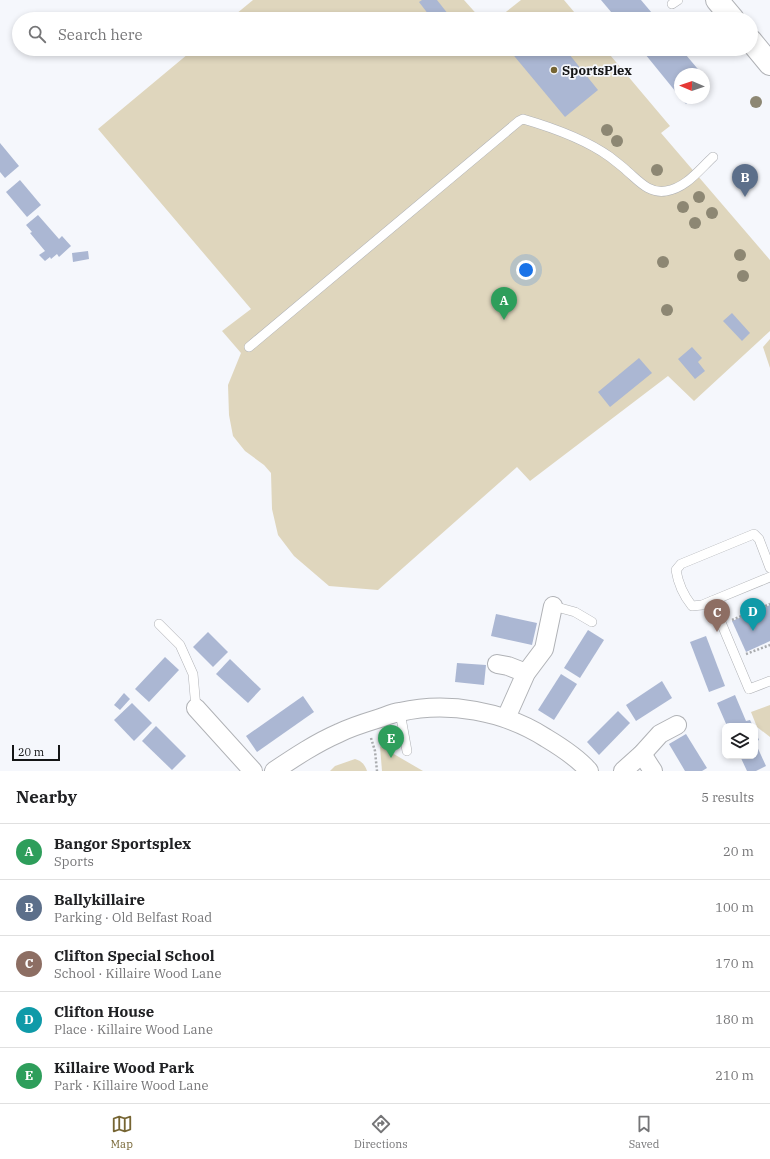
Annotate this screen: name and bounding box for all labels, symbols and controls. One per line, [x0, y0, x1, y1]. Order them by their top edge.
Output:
search box [12, 12, 758, 56]
icon: search [26, 23, 48, 45]
text: Search here [58, 25, 143, 44]
place label: SportsPlex [562, 62, 632, 79]
marker: SportsPlex [549, 65, 559, 75]
north arrow [674, 68, 710, 104]
pin: B [732, 164, 758, 197]
your location [516, 260, 536, 280]
pin: A [491, 287, 517, 320]
pin: D [740, 598, 766, 631]
pin: C [704, 599, 730, 632]
map controls [722, 723, 758, 759]
button: layers [722, 723, 758, 759]
pin: E [378, 725, 404, 758]
scale bar [12, 743, 60, 762]
text: 20 m [18, 745, 44, 759]
text: Nearby [16, 786, 77, 808]
text: 5 results [701, 789, 754, 806]
text: Bangor Sportsplex [54, 834, 191, 853]
text: A [24, 843, 34, 860]
text: 20 m [723, 843, 754, 860]
text: Sports [54, 853, 94, 870]
text: Ballykillaire [54, 890, 145, 909]
text: B [24, 899, 34, 916]
text: 100 m [715, 899, 754, 916]
text: Parking · Old Belfast Road [54, 909, 212, 926]
text: Clifton Special School [54, 946, 215, 965]
text: C [25, 955, 33, 972]
text: 170 m [715, 955, 754, 972]
text: School · Killaire Wood Lane [54, 965, 221, 982]
text: Clifton House [54, 1002, 154, 1021]
text: D [24, 1011, 34, 1028]
text: 180 m [715, 1011, 754, 1028]
text: Place · Killaire Wood Lane [54, 1021, 213, 1038]
text: Killaire Wood Park [54, 1058, 194, 1077]
text: E [25, 1067, 33, 1084]
text: 210 m [715, 1067, 754, 1084]
text: Park · Killaire Wood Lane [54, 1077, 209, 1094]
tab: Map [111, 1113, 133, 1151]
tab: Directions [354, 1113, 408, 1151]
tab: Saved [629, 1113, 659, 1151]

